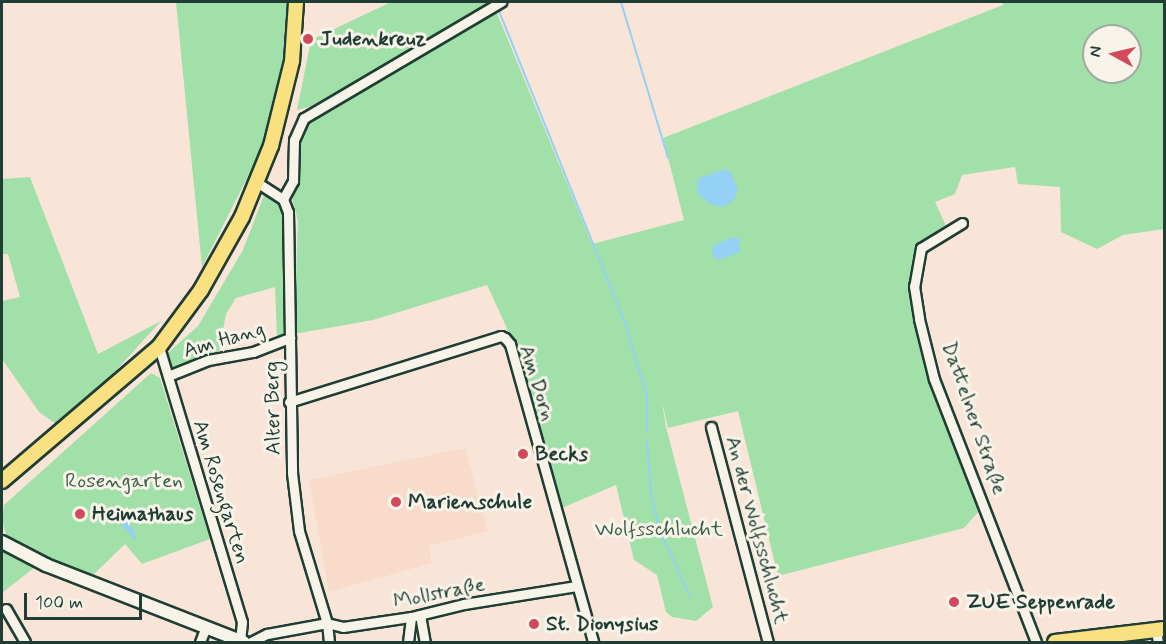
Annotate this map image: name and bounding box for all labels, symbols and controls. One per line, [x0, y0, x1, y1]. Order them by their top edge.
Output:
north arrow [1082, 24, 1142, 84]
place label: Judenkreuz [320, 26, 426, 52]
marker: Judenkreuz [301, 32, 315, 46]
text: N [1085, 45, 1107, 58]
street label: Am Hang [181, 316, 267, 364]
street label: Dattelner Straße [936, 338, 1012, 498]
street label: Am Dorn [513, 339, 561, 427]
street label: Alter Berg [260, 361, 286, 455]
street label: Am Rosengarten [186, 415, 256, 569]
street label: An der Wolfsschlucht [720, 434, 794, 626]
place label: Becks [535, 441, 588, 467]
marker: Becks [516, 447, 530, 461]
park label: Rosengarten [65, 468, 183, 494]
place label: Marienschule [408, 489, 532, 515]
marker: Marienschule [389, 495, 403, 509]
place label: Heimathaus [92, 501, 193, 527]
marker: Heimathaus [73, 507, 87, 521]
park label: Wolfsschlucht [595, 516, 723, 542]
street label: Mollstraße [391, 572, 487, 614]
scale bar [27, 581, 146, 619]
place label: ZUE Seppenrade [966, 589, 1118, 615]
text: 100 m [35, 591, 83, 615]
marker: ZUE Seppenrade [947, 595, 961, 609]
place label: St. Dionysius [546, 611, 658, 637]
marker: St. Dionysius [527, 617, 541, 631]

